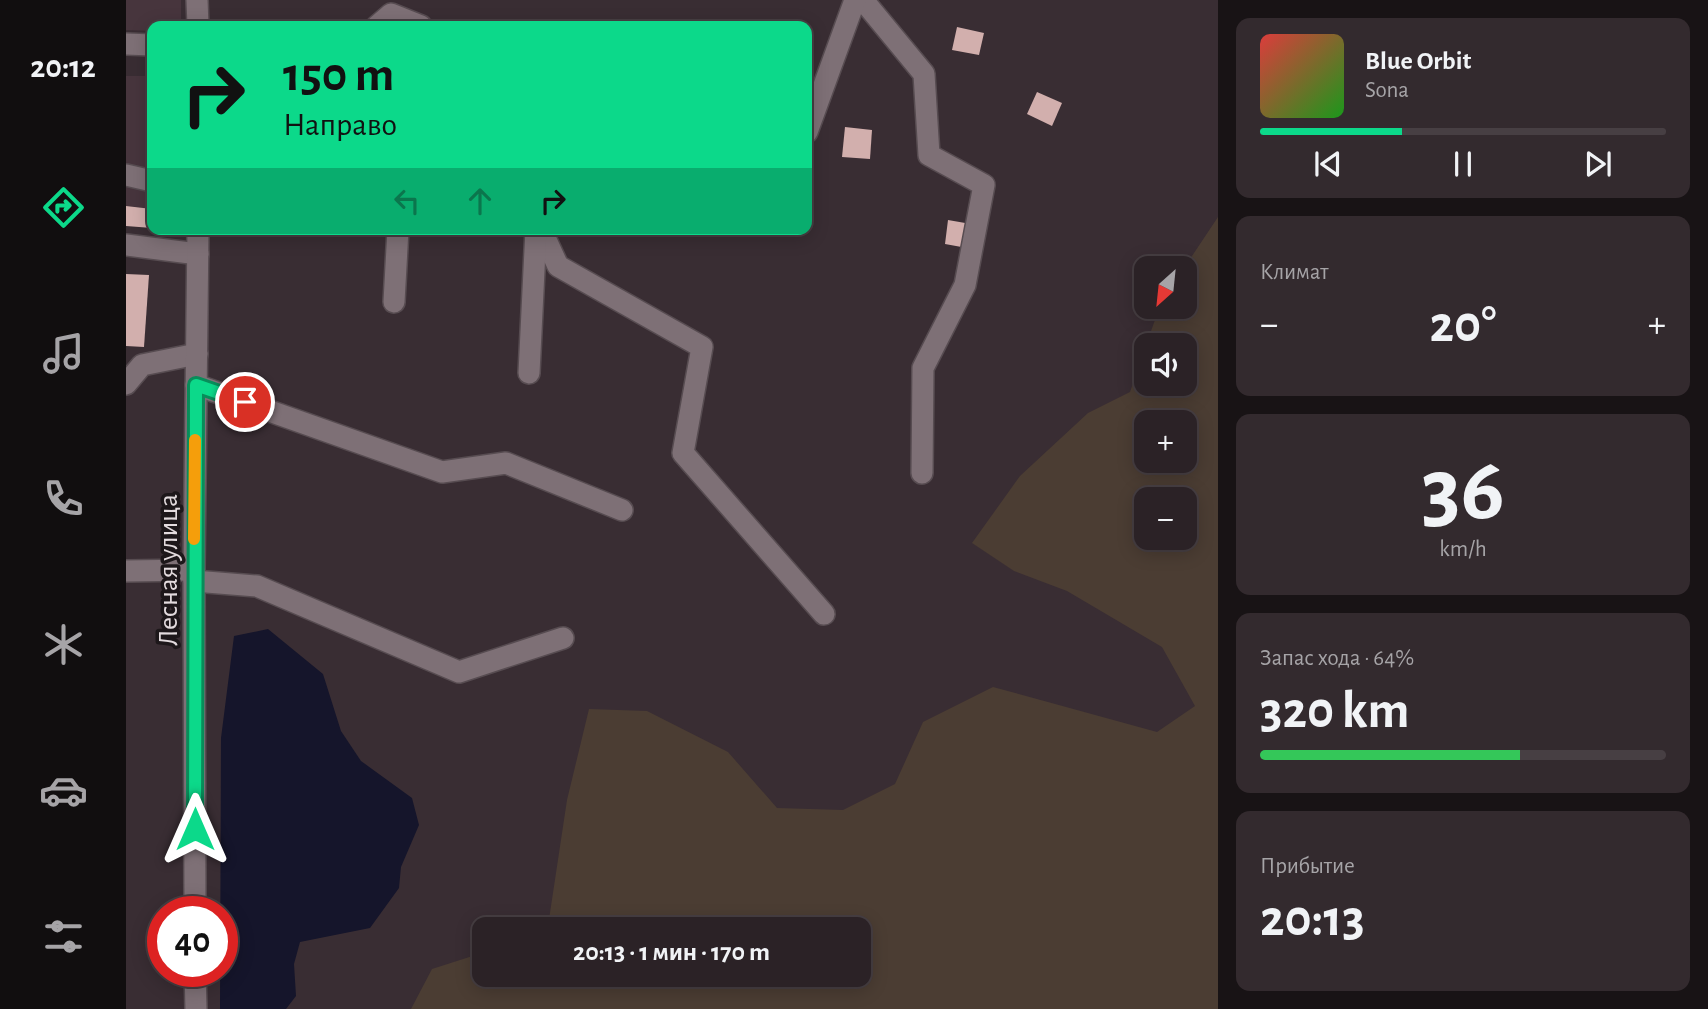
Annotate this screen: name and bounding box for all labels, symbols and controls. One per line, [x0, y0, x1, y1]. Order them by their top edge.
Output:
text: Blue Orbit [1365, 48, 1471, 74]
icon: right [168, 49, 259, 140]
text: 20:12 [30, 51, 96, 83]
text: 150 m [283, 51, 394, 100]
text: Sona [1365, 79, 1409, 102]
text: Направо [283, 109, 397, 141]
icon: previous [1309, 145, 1347, 183]
icon: pause [1444, 145, 1482, 183]
icon: next [1579, 145, 1617, 183]
icon: left [388, 182, 426, 220]
icon: ahead [461, 182, 499, 220]
icon: right [534, 182, 572, 220]
icon: directions [39, 183, 88, 232]
north arrow [1134, 256, 1197, 318]
map controls [1134, 256, 1197, 550]
text: Климат [1260, 261, 1329, 284]
text: 20° [1430, 299, 1496, 351]
text: − [1260, 306, 1278, 344]
text: + [1648, 306, 1666, 344]
icon: music [39, 329, 88, 378]
button: sound [1134, 333, 1197, 396]
pin [215, 372, 275, 432]
icon: arrive [226, 383, 264, 421]
button: + [1134, 410, 1197, 473]
text: 36 [1421, 445, 1505, 536]
icon: phone [39, 474, 88, 523]
button: − [1134, 487, 1197, 550]
street label: Лесная улица [155, 494, 183, 646]
text: km/h [1439, 538, 1487, 561]
icon: climate [39, 620, 88, 669]
text: Запас хода · 64% [1260, 647, 1414, 670]
text: 320 km [1260, 685, 1410, 737]
icon: car [39, 766, 88, 815]
position arrow [158, 792, 232, 866]
text: Прибытие [1260, 855, 1355, 878]
text: 20:13 [1260, 893, 1365, 945]
speed limit sign: 40 [147, 896, 238, 987]
icon: filters [39, 912, 88, 961]
text: 20:13 · 1 мин · 170 m [573, 939, 770, 965]

